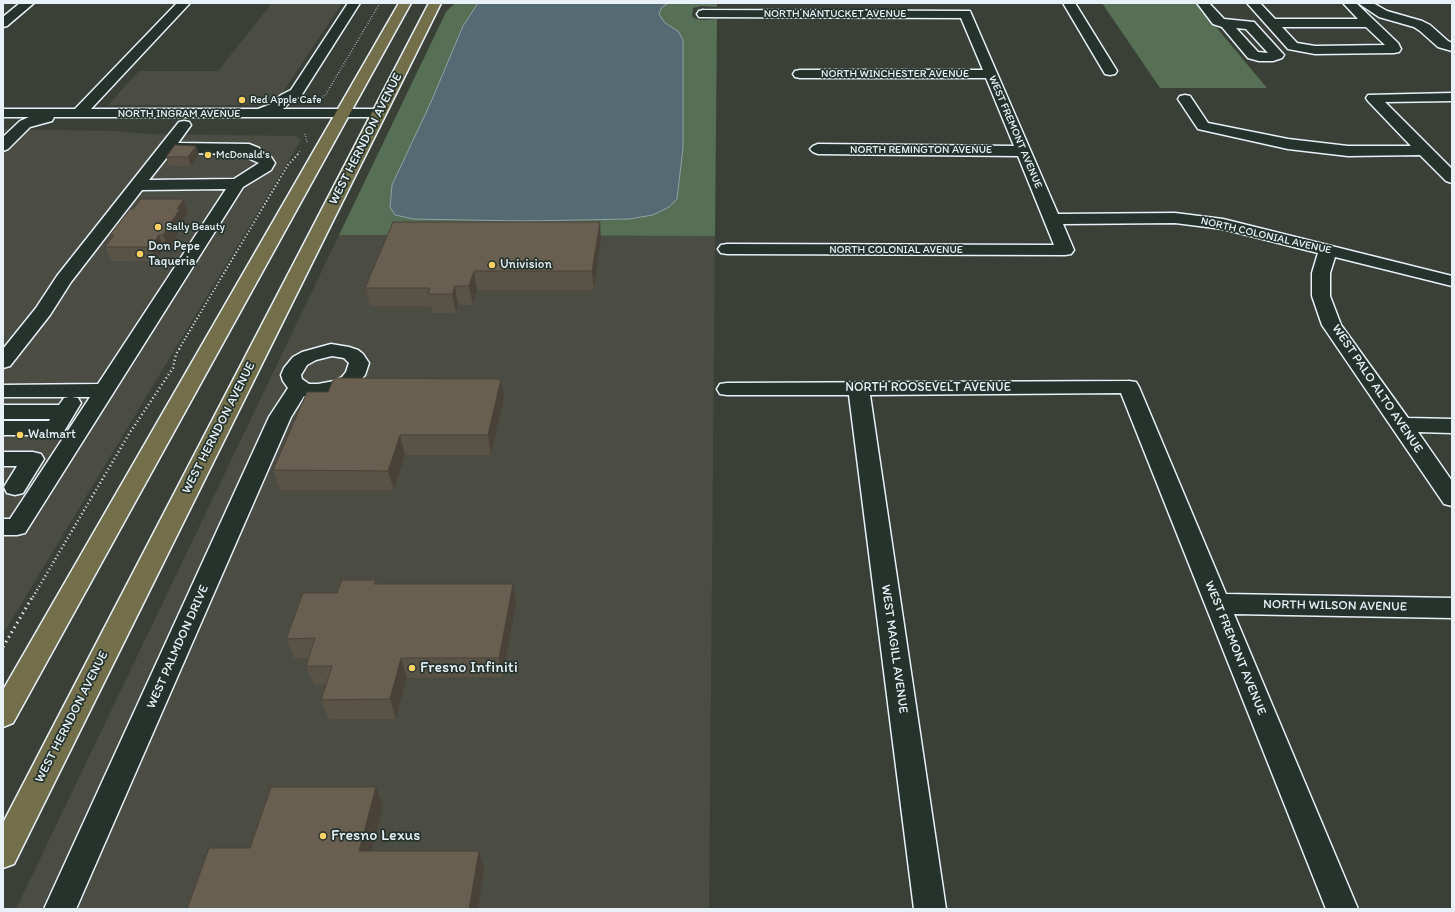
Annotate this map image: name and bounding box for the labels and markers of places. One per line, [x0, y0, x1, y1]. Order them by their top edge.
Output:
place label: Red Apple Cafe [250, 93, 322, 107]
marker: Red Apple Cafe [237, 95, 247, 105]
place label: McDonald's [216, 148, 270, 162]
marker: McDonald's [203, 150, 213, 160]
place label: Sally Beauty [166, 220, 225, 234]
marker: Sally Beauty [153, 222, 163, 232]
place label: Don Pepe Taqueria [148, 239, 200, 270]
marker: Don Pepe Taqueria [135, 249, 145, 259]
place label: Univision [500, 257, 552, 273]
marker: Univision [487, 260, 497, 270]
place label: Walmart [28, 427, 76, 443]
marker: Walmart [15, 430, 25, 440]
place label: Fresno Infiniti [420, 658, 518, 678]
marker: Fresno Infiniti [407, 663, 417, 673]
place label: Fresno Lexus [331, 826, 420, 846]
marker: Fresno Lexus [318, 831, 328, 841]

